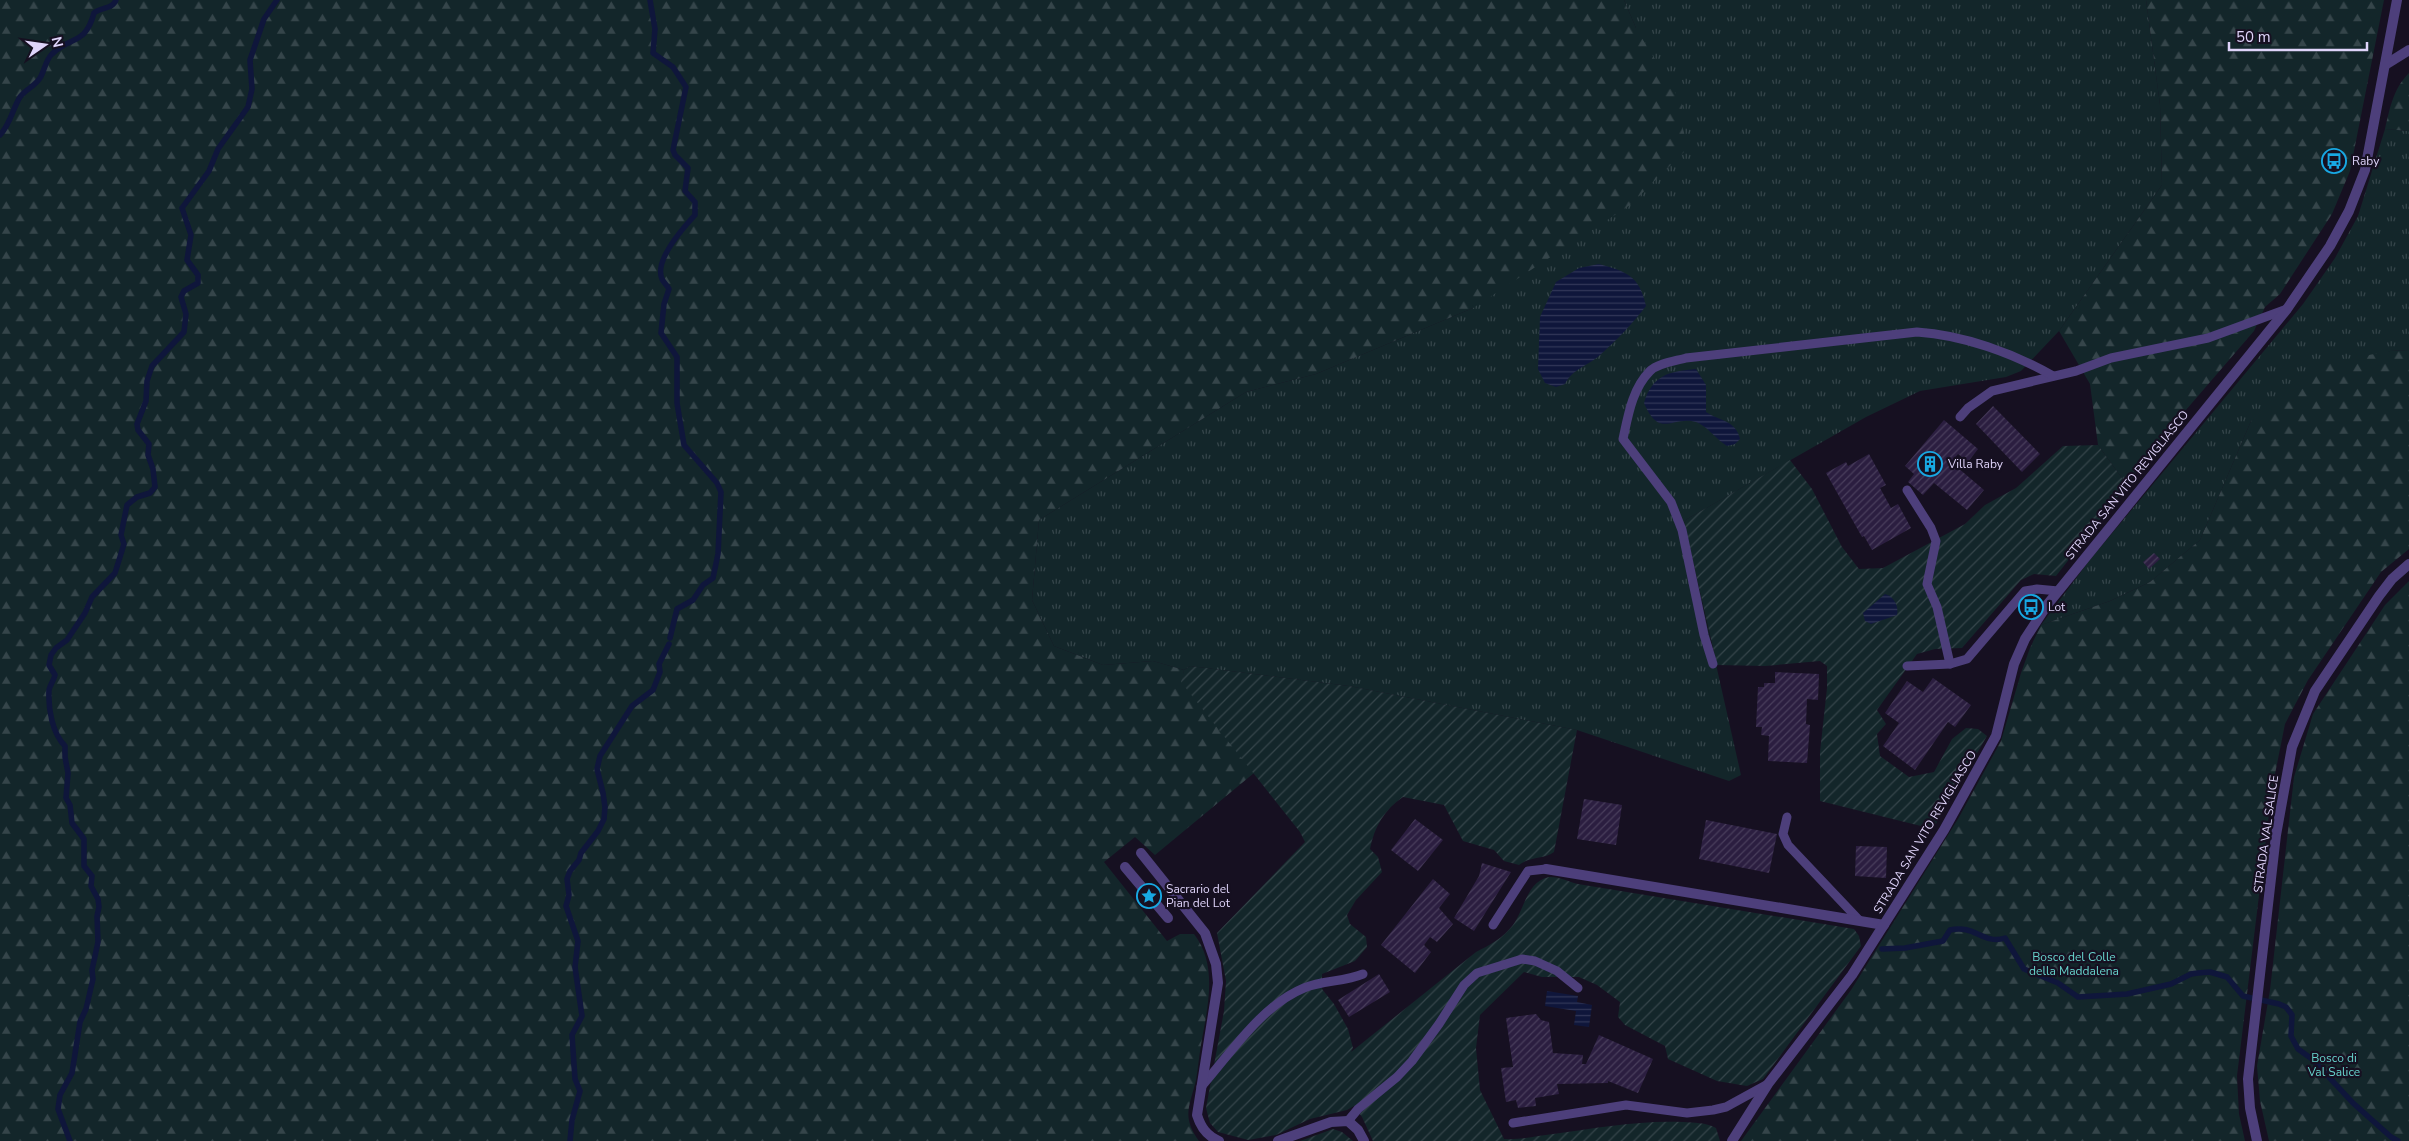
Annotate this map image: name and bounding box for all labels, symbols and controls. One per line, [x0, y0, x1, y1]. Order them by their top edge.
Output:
north arrow [20, 20, 70, 70]
scale bar [2229, 20, 2366, 52]
text: 50 m [2236, 27, 2271, 47]
text: N [47, 35, 68, 49]
bus stop icon: Raby [2321, 148, 2347, 174]
place label: Raby [2352, 153, 2380, 169]
street label: STRADA SAN VITO REVIGLIASCO [2062, 407, 2192, 563]
building icon: Villa Raby [1917, 451, 1943, 477]
place label: Villa Raby [1947, 456, 2004, 472]
bus stop icon: Lot [2018, 594, 2044, 620]
place label: Lot [2048, 599, 2066, 615]
street label: STRADA SAN VITO REVIGLIASCO [1870, 747, 1980, 917]
street label: STRADA VAL SALICE [2250, 774, 2282, 894]
place label: Sacrario del Pian del Lot [1166, 881, 1231, 911]
place icon: Sacrario del Pian del Lot [1136, 883, 1162, 909]
park label: Bosco del Colle della Maddalena [2029, 949, 2119, 979]
park label: Bosco di Val Salice [2307, 1050, 2360, 1080]

